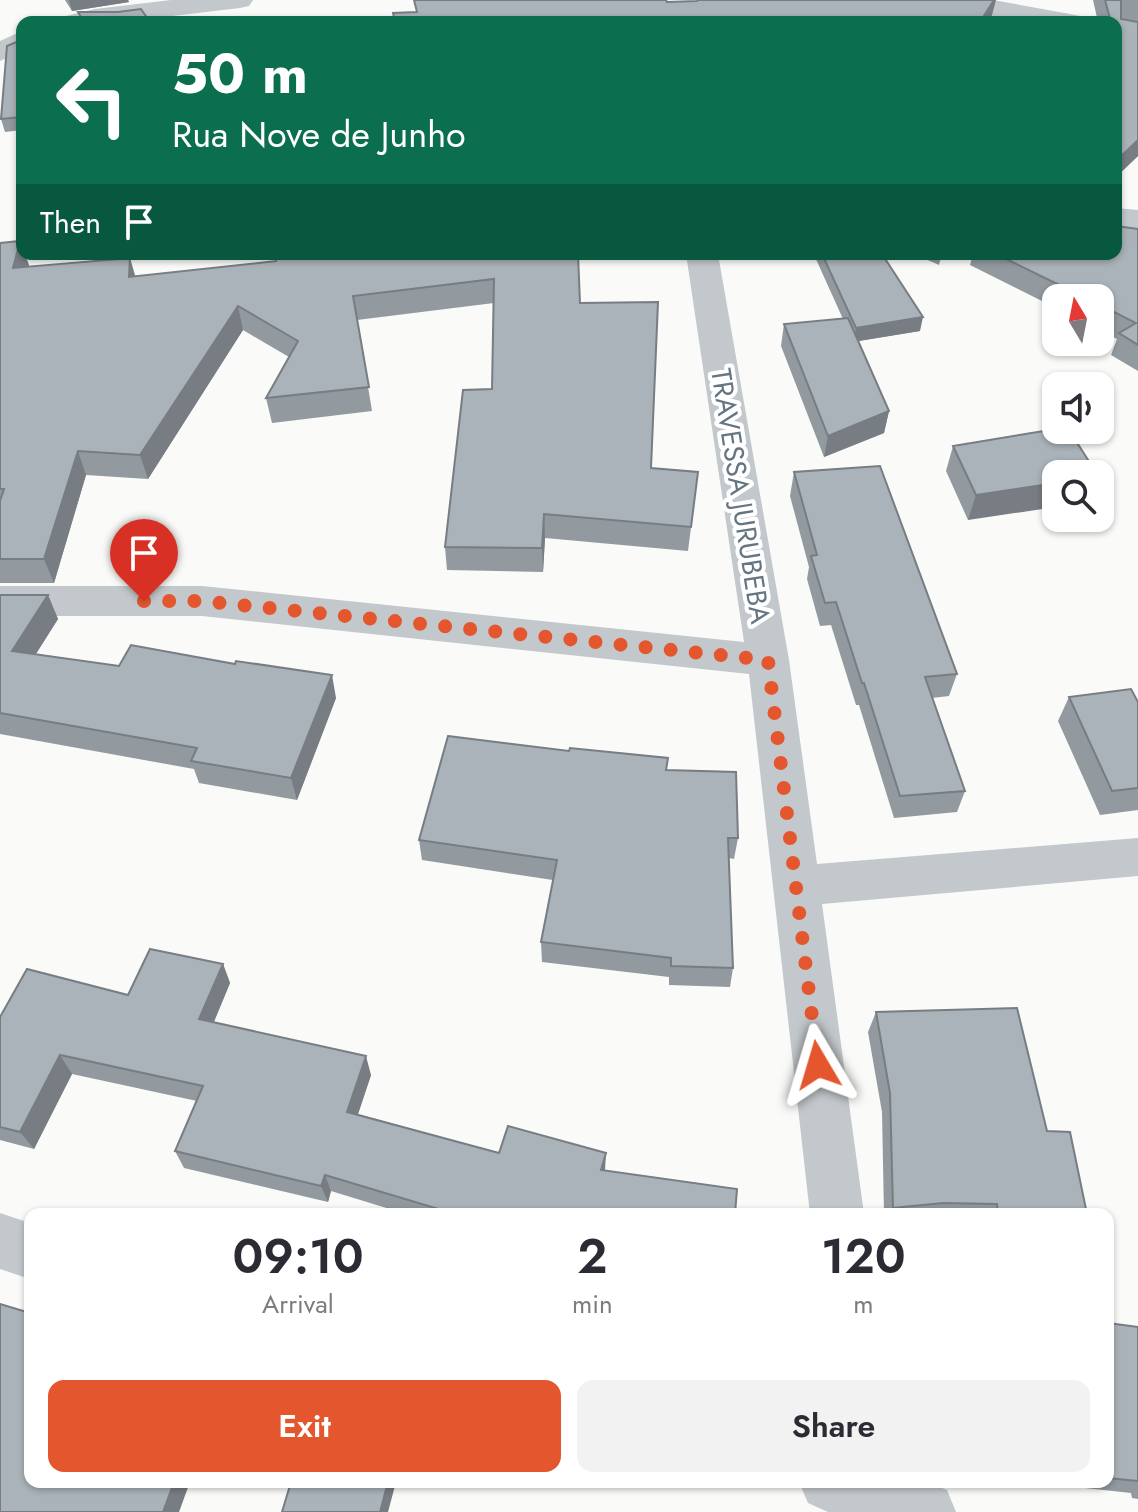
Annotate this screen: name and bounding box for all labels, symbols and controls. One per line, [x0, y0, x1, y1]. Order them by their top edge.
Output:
text: 50 m [172, 33, 308, 114]
icon: left [40, 48, 144, 152]
text: Rua Nove de Junho [172, 108, 466, 160]
icon: arrive [117, 200, 161, 244]
text: Then [40, 201, 101, 244]
north arrow [1042, 284, 1114, 356]
map controls [1042, 284, 1114, 532]
street label: TRAVESSA JURUBEBA [700, 365, 781, 627]
button: sound [1042, 372, 1114, 444]
button: search [1042, 460, 1114, 532]
pin [110, 519, 178, 601]
icon: arrive [122, 531, 166, 575]
position arrow [776, 1023, 860, 1107]
text: 09:10 [232, 1222, 364, 1291]
text: 2 [577, 1222, 607, 1291]
text: 120 [821, 1222, 906, 1291]
text: Arrival [262, 1285, 334, 1323]
text: min [572, 1285, 613, 1323]
text: m [853, 1285, 873, 1323]
button: Exit [48, 1380, 561, 1472]
button: Share [577, 1380, 1090, 1472]

